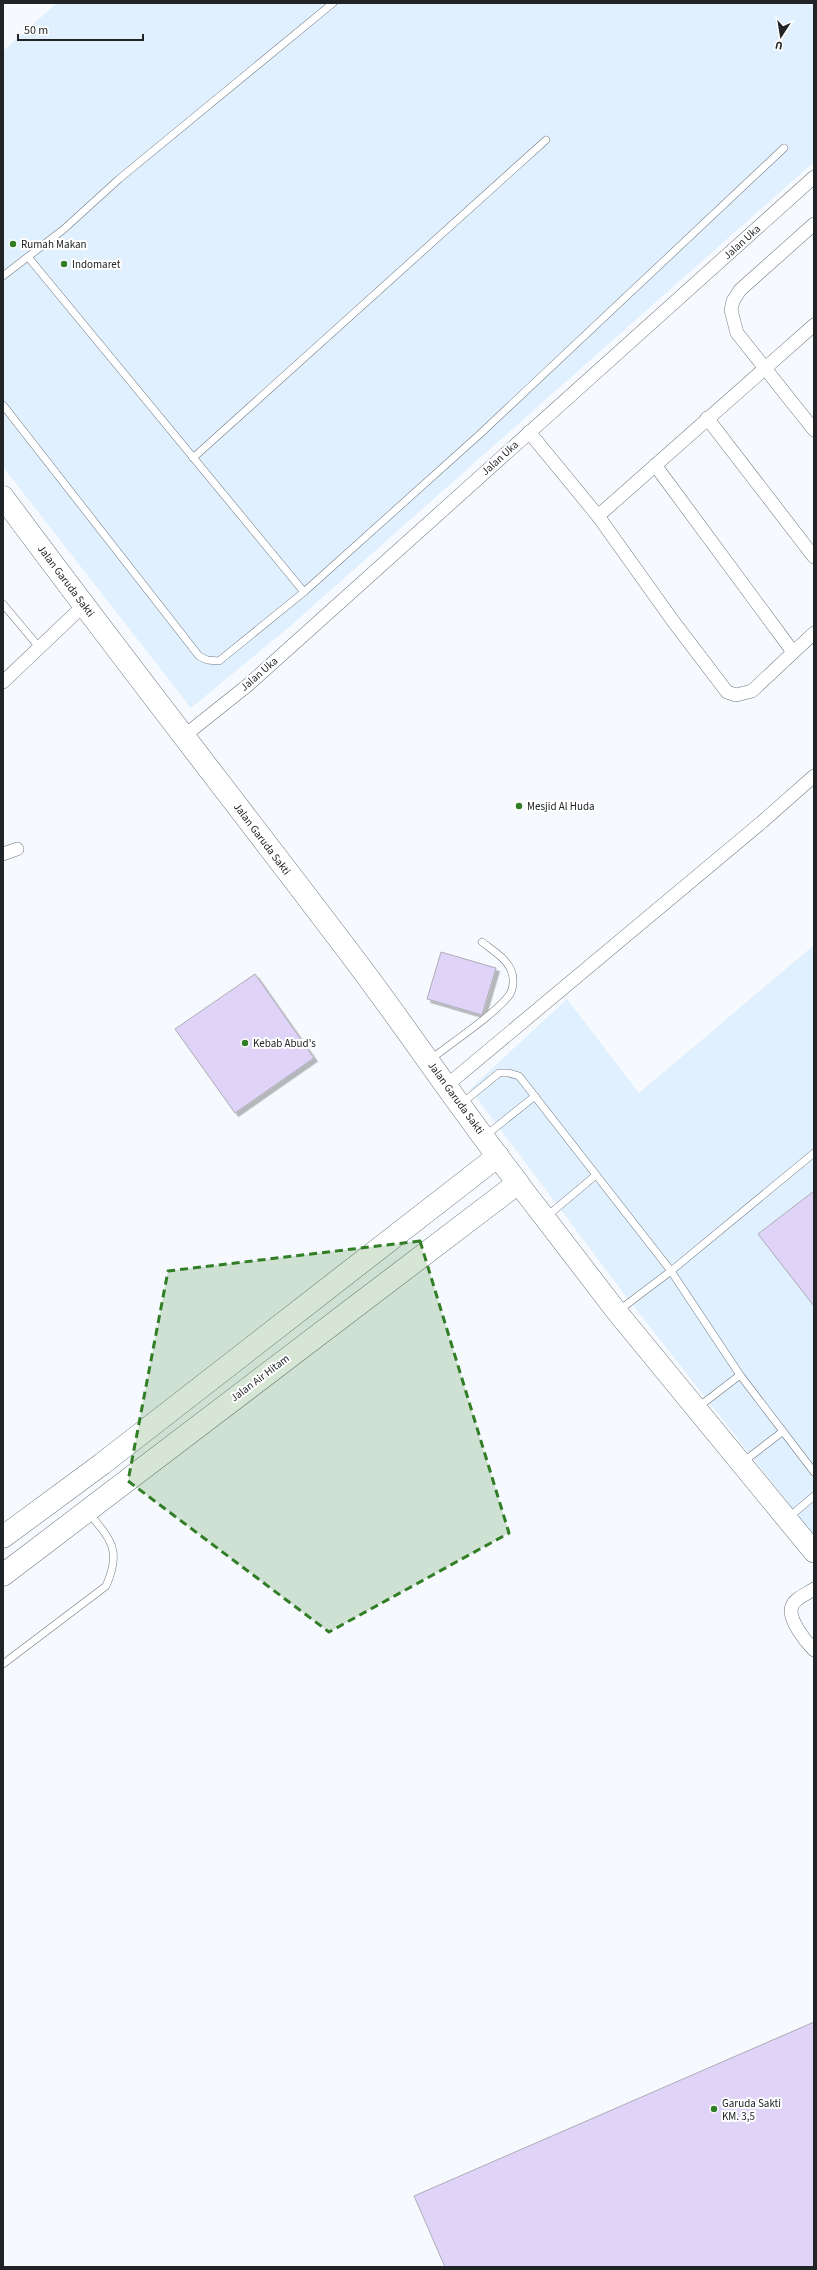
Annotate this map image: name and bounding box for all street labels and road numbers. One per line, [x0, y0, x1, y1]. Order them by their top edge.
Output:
street label: Jalan Uka [720, 221, 764, 263]
street label: Jalan Uka [478, 437, 522, 479]
street label: Jalan Garuda Sakti [34, 542, 98, 620]
street label: Jalan Uka [237, 653, 281, 695]
street label: Jalan Garuda Sakti [230, 800, 294, 878]
street label: Jalan Garuda Sakti [425, 1059, 487, 1137]
street label: Jalan Air Hitam [227, 1351, 293, 1405]

